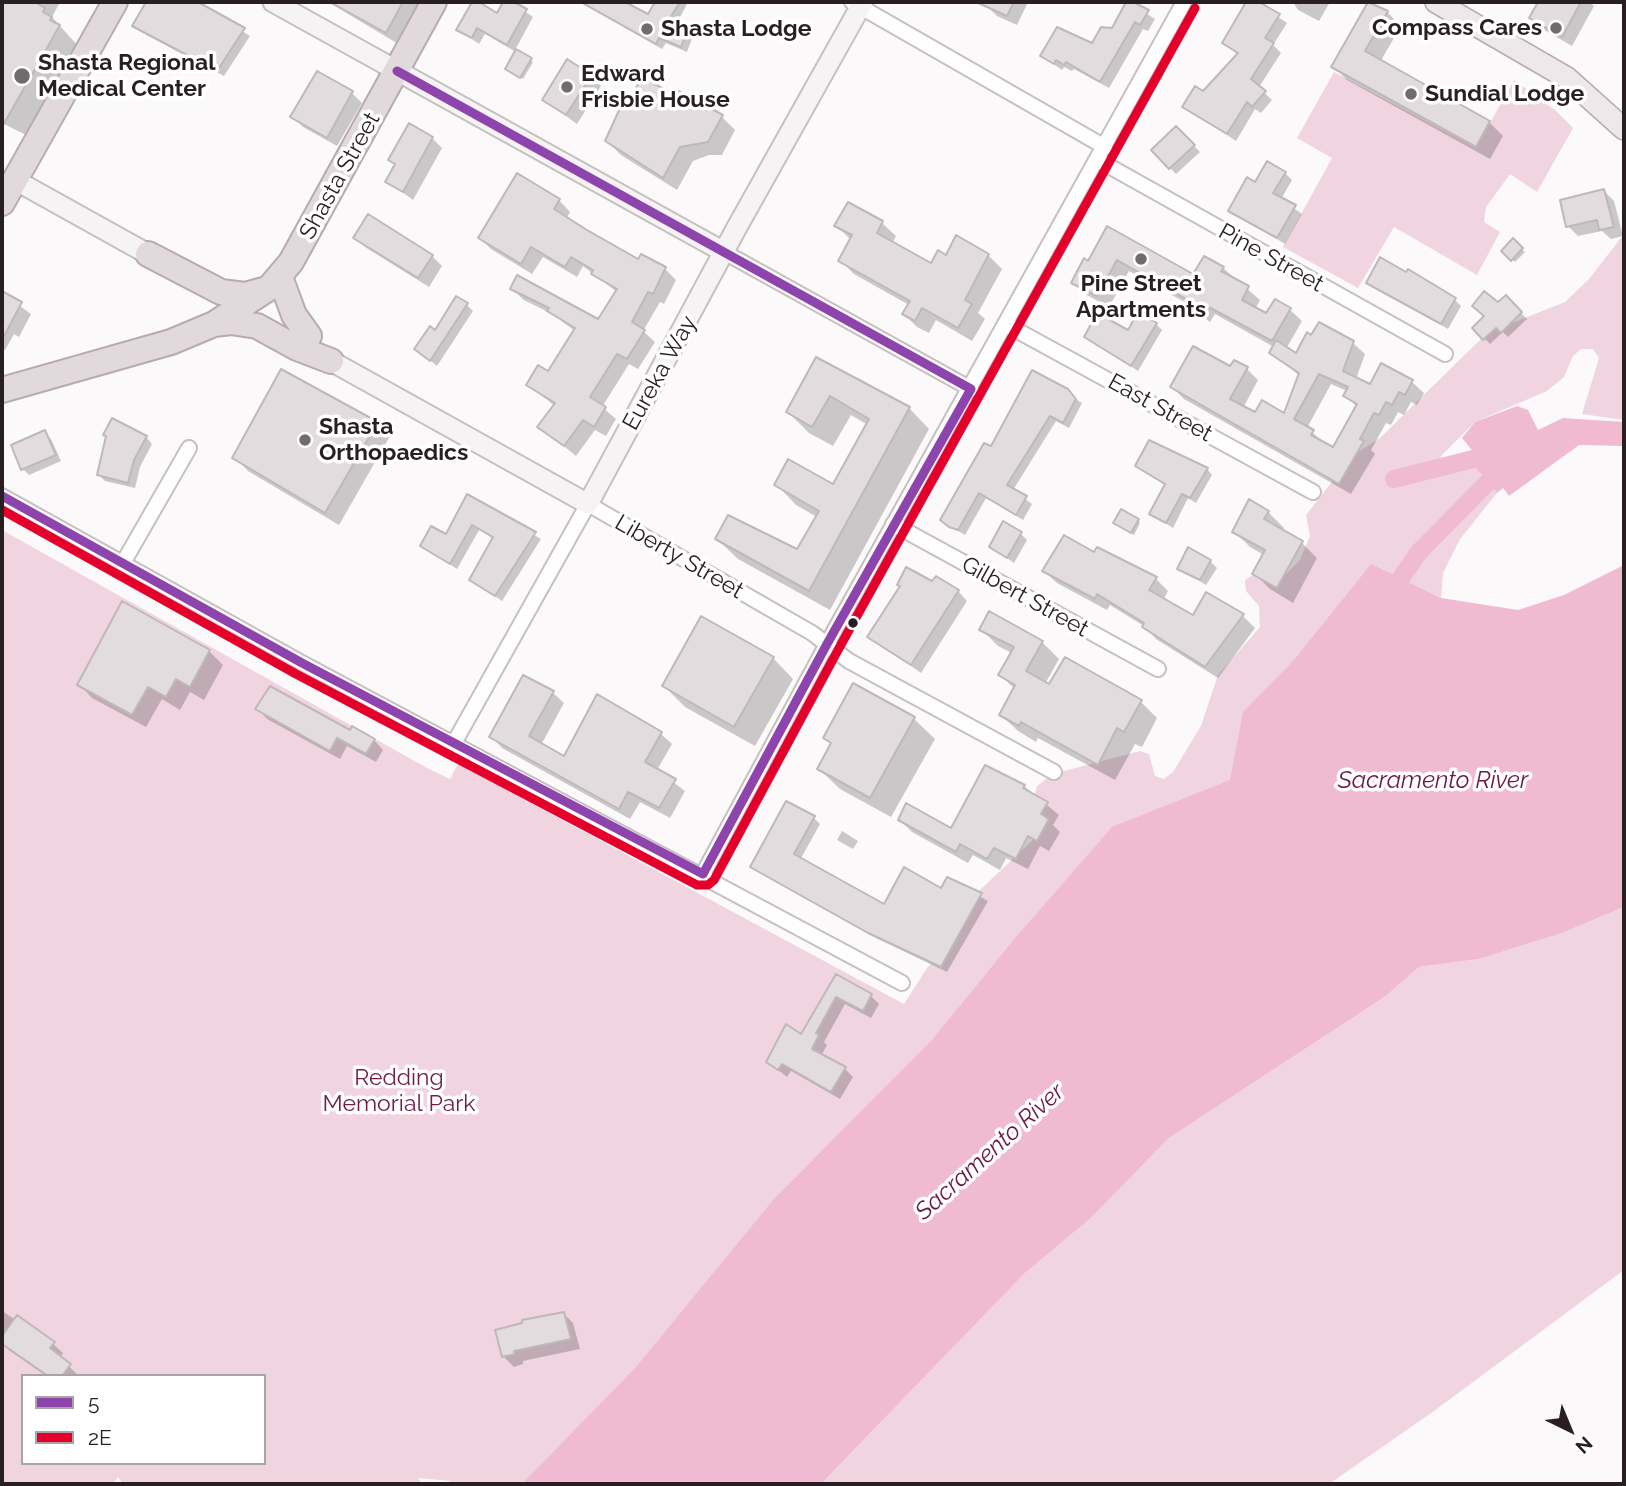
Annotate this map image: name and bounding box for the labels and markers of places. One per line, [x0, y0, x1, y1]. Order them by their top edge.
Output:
place label: Compass Cares [1372, 14, 1542, 42]
place label: Shasta Lodge [661, 15, 811, 43]
marker: Compass Cares [1548, 20, 1564, 36]
marker: Shasta Lodge [639, 21, 655, 37]
place label: Shasta Regional Medical Center [38, 49, 215, 103]
place label: Edward Frisbie House [581, 60, 730, 114]
marker: Shasta Regional Medical Center [12, 66, 32, 86]
marker: Edward Frisbie House [559, 79, 575, 95]
place label: Sundial Lodge [1425, 80, 1584, 108]
marker: Sundial Lodge [1403, 86, 1419, 102]
marker: Pine Street Apartments [1133, 251, 1149, 267]
place label: Pine Street Apartments [1076, 270, 1206, 324]
place label: Shasta Orthopaedics [319, 413, 468, 467]
marker: Shasta Orthopaedics [297, 432, 313, 448]
unlabelled marker [846, 616, 860, 630]

